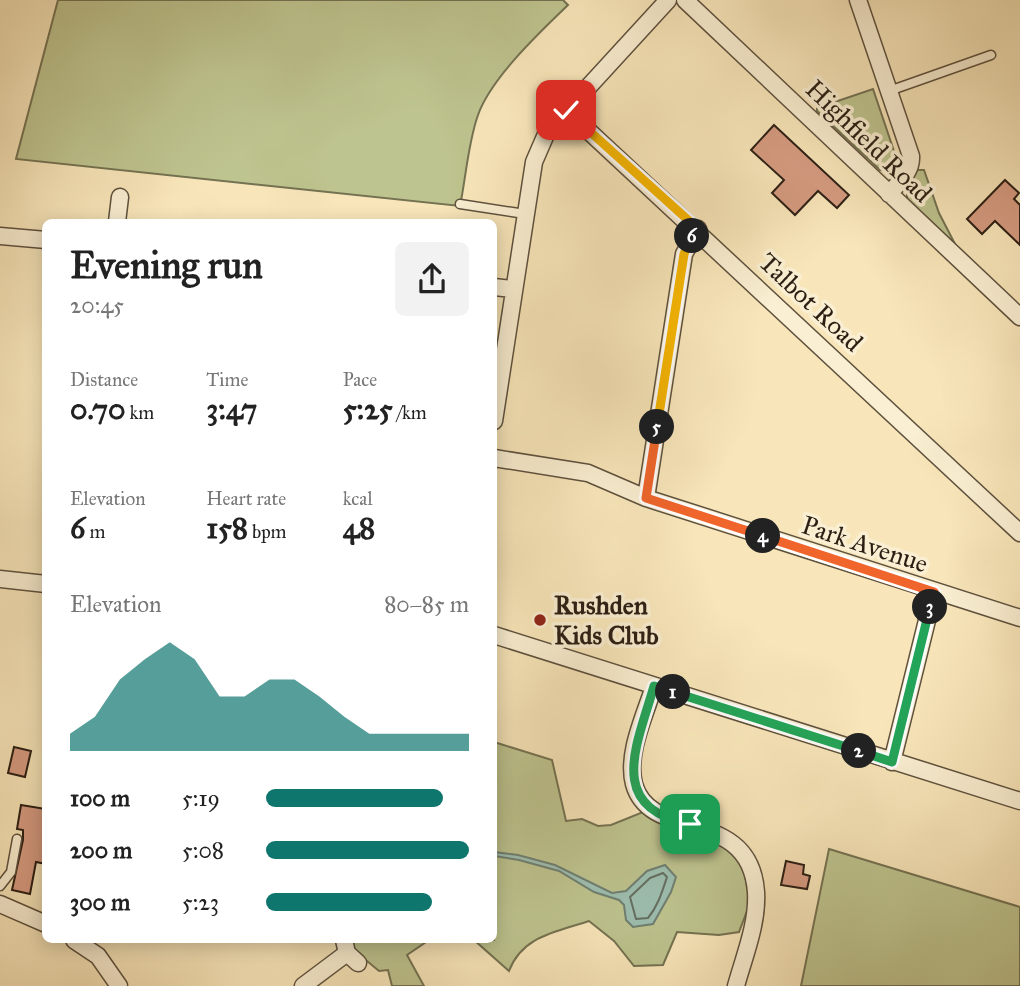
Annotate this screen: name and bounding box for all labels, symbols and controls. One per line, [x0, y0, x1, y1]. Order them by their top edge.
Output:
street label: Highfield Road [799, 73, 939, 209]
pin [536, 80, 596, 140]
icon: check [547, 91, 585, 129]
pin: 6 [674, 218, 710, 254]
text: 6 [687, 224, 696, 247]
text: Evening run [70, 242, 263, 288]
button: share [395, 242, 469, 316]
street label: Talbot Road [752, 246, 870, 358]
text: 20:45 [70, 291, 124, 319]
text: Distance [70, 368, 138, 391]
text: Time [206, 368, 248, 391]
text: Pace [343, 368, 377, 391]
text: 0.70 [70, 391, 125, 427]
text: 3:47 [206, 391, 257, 427]
text: 5:25 [343, 391, 393, 427]
text: km [125, 401, 154, 424]
text: /km [393, 401, 427, 424]
pin: 5 [640, 410, 674, 444]
text: 5 [652, 415, 661, 438]
text: Elevation [70, 487, 145, 510]
text: Heart rate [206, 487, 286, 510]
text: kcal [343, 487, 373, 510]
street label: Park Avenue [798, 509, 932, 579]
text: 6 [70, 510, 85, 546]
text: 158 [206, 510, 248, 546]
text: 48 [343, 510, 375, 546]
pin: 4 [746, 518, 780, 554]
text: m [85, 520, 105, 543]
text: bpm [248, 520, 287, 543]
text: 4 [757, 524, 768, 547]
place label: Rushden Kids Club [554, 589, 659, 651]
text: Elevation [70, 590, 161, 618]
text: 80–85 m [384, 590, 469, 618]
pin: 3 [912, 590, 948, 624]
text: 3 [926, 595, 933, 618]
marker: Rushden Kids Club [532, 612, 548, 628]
pin: 1 [656, 674, 690, 710]
text: 1 [669, 680, 676, 703]
pin: 2 [842, 734, 876, 768]
text: 2 [854, 739, 863, 762]
text: 100 m [70, 784, 130, 812]
text: 5:19 [182, 784, 220, 812]
pin [660, 794, 720, 854]
icon: arrive [671, 805, 709, 843]
text: 200 m [70, 836, 132, 864]
text: 5:08 [182, 836, 224, 864]
text: 300 m [70, 888, 130, 916]
text: 5:23 [182, 888, 219, 916]

